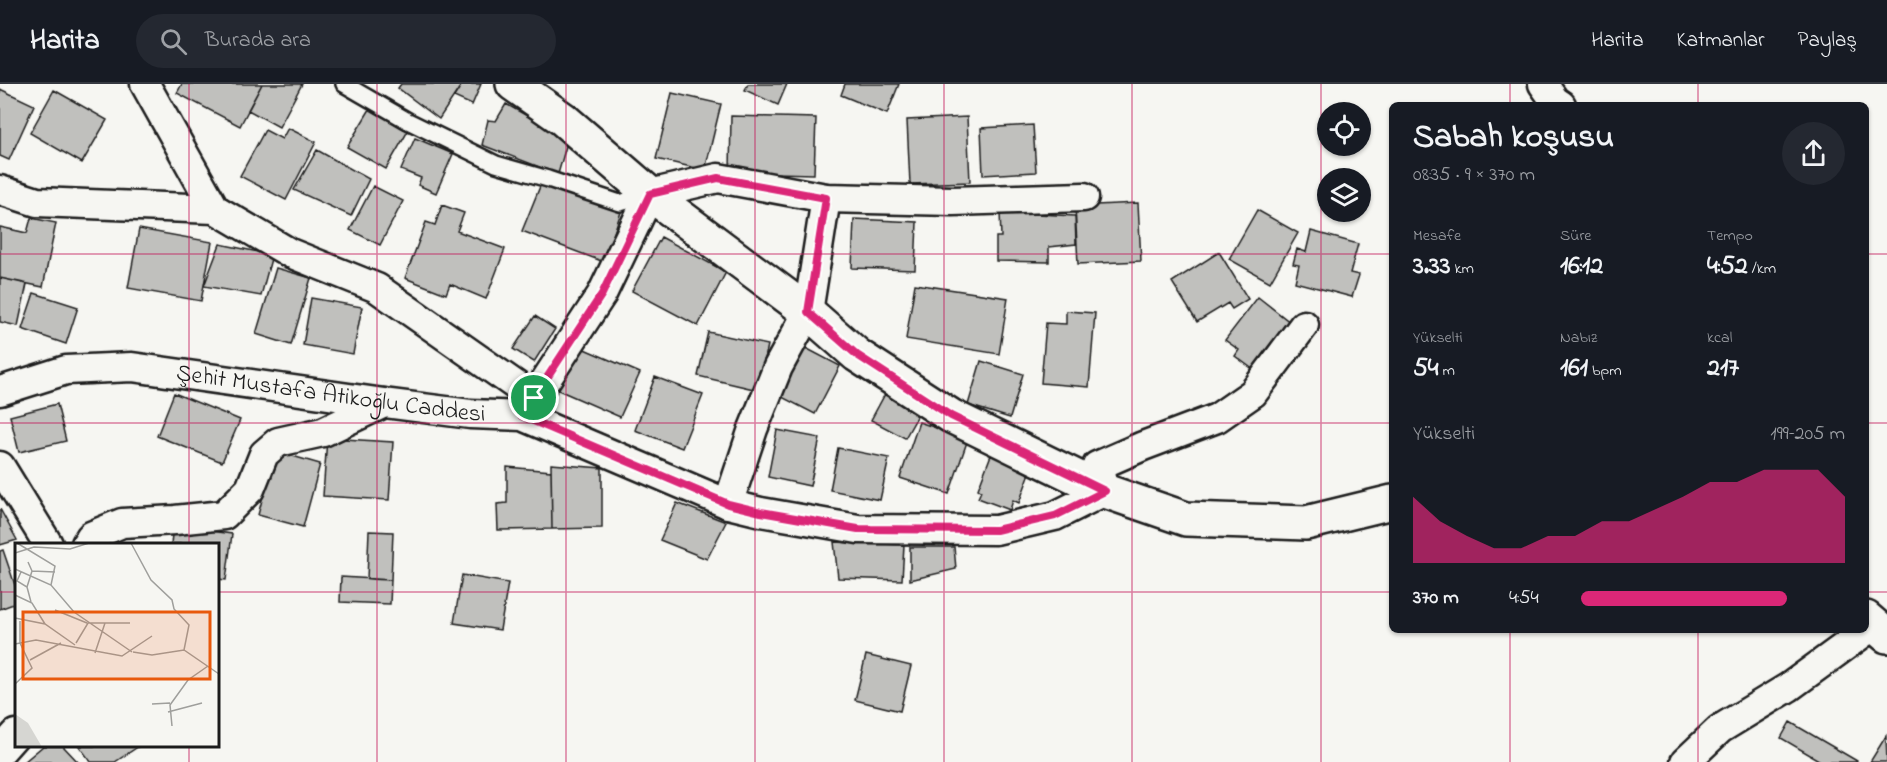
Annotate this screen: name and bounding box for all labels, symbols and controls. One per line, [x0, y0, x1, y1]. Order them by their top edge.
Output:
search box [136, 14, 556, 68]
text: Harita [30, 21, 100, 62]
icon: search [157, 25, 190, 58]
text: Burada ara [205, 25, 311, 57]
text: Harita [1591, 26, 1644, 56]
text: Katmanlar [1677, 26, 1765, 56]
text: Paylaş [1798, 26, 1857, 56]
map controls [1317, 102, 1371, 222]
button: locate [1317, 102, 1371, 156]
text: Sabah koşusu [1413, 114, 1614, 162]
button: share [1782, 122, 1845, 185]
text: 08:35 · 9 × 370 m [1413, 161, 1535, 190]
button: layers [1317, 168, 1371, 222]
text: Mesafe [1413, 224, 1461, 248]
text: Süre [1560, 224, 1592, 248]
text: Tempo [1707, 224, 1753, 248]
text: 3.33 [1413, 248, 1451, 286]
text: 16:12 [1560, 248, 1603, 286]
text: 4:52 [1707, 248, 1748, 286]
text: km [1451, 257, 1474, 281]
text: /km [1748, 257, 1776, 281]
text: Yükselti [1413, 326, 1463, 350]
text: Nabız [1560, 326, 1597, 350]
text: kcal [1707, 326, 1732, 350]
text: 54 [1413, 350, 1439, 388]
text: 161 [1560, 350, 1588, 388]
text: 217 [1707, 350, 1739, 388]
street label: Şehit Mustafa Atikoğlu Caddesi [174, 356, 486, 432]
text: m [1439, 359, 1455, 383]
text: bpm [1588, 359, 1622, 383]
pin [508, 372, 559, 423]
icon: arrive [517, 381, 550, 414]
text: Yükselti [1413, 420, 1475, 449]
text: 199–205 m [1770, 420, 1845, 449]
inset map [15, 543, 219, 747]
text: 370 m [1413, 584, 1459, 613]
text: 4:54 [1509, 584, 1539, 613]

